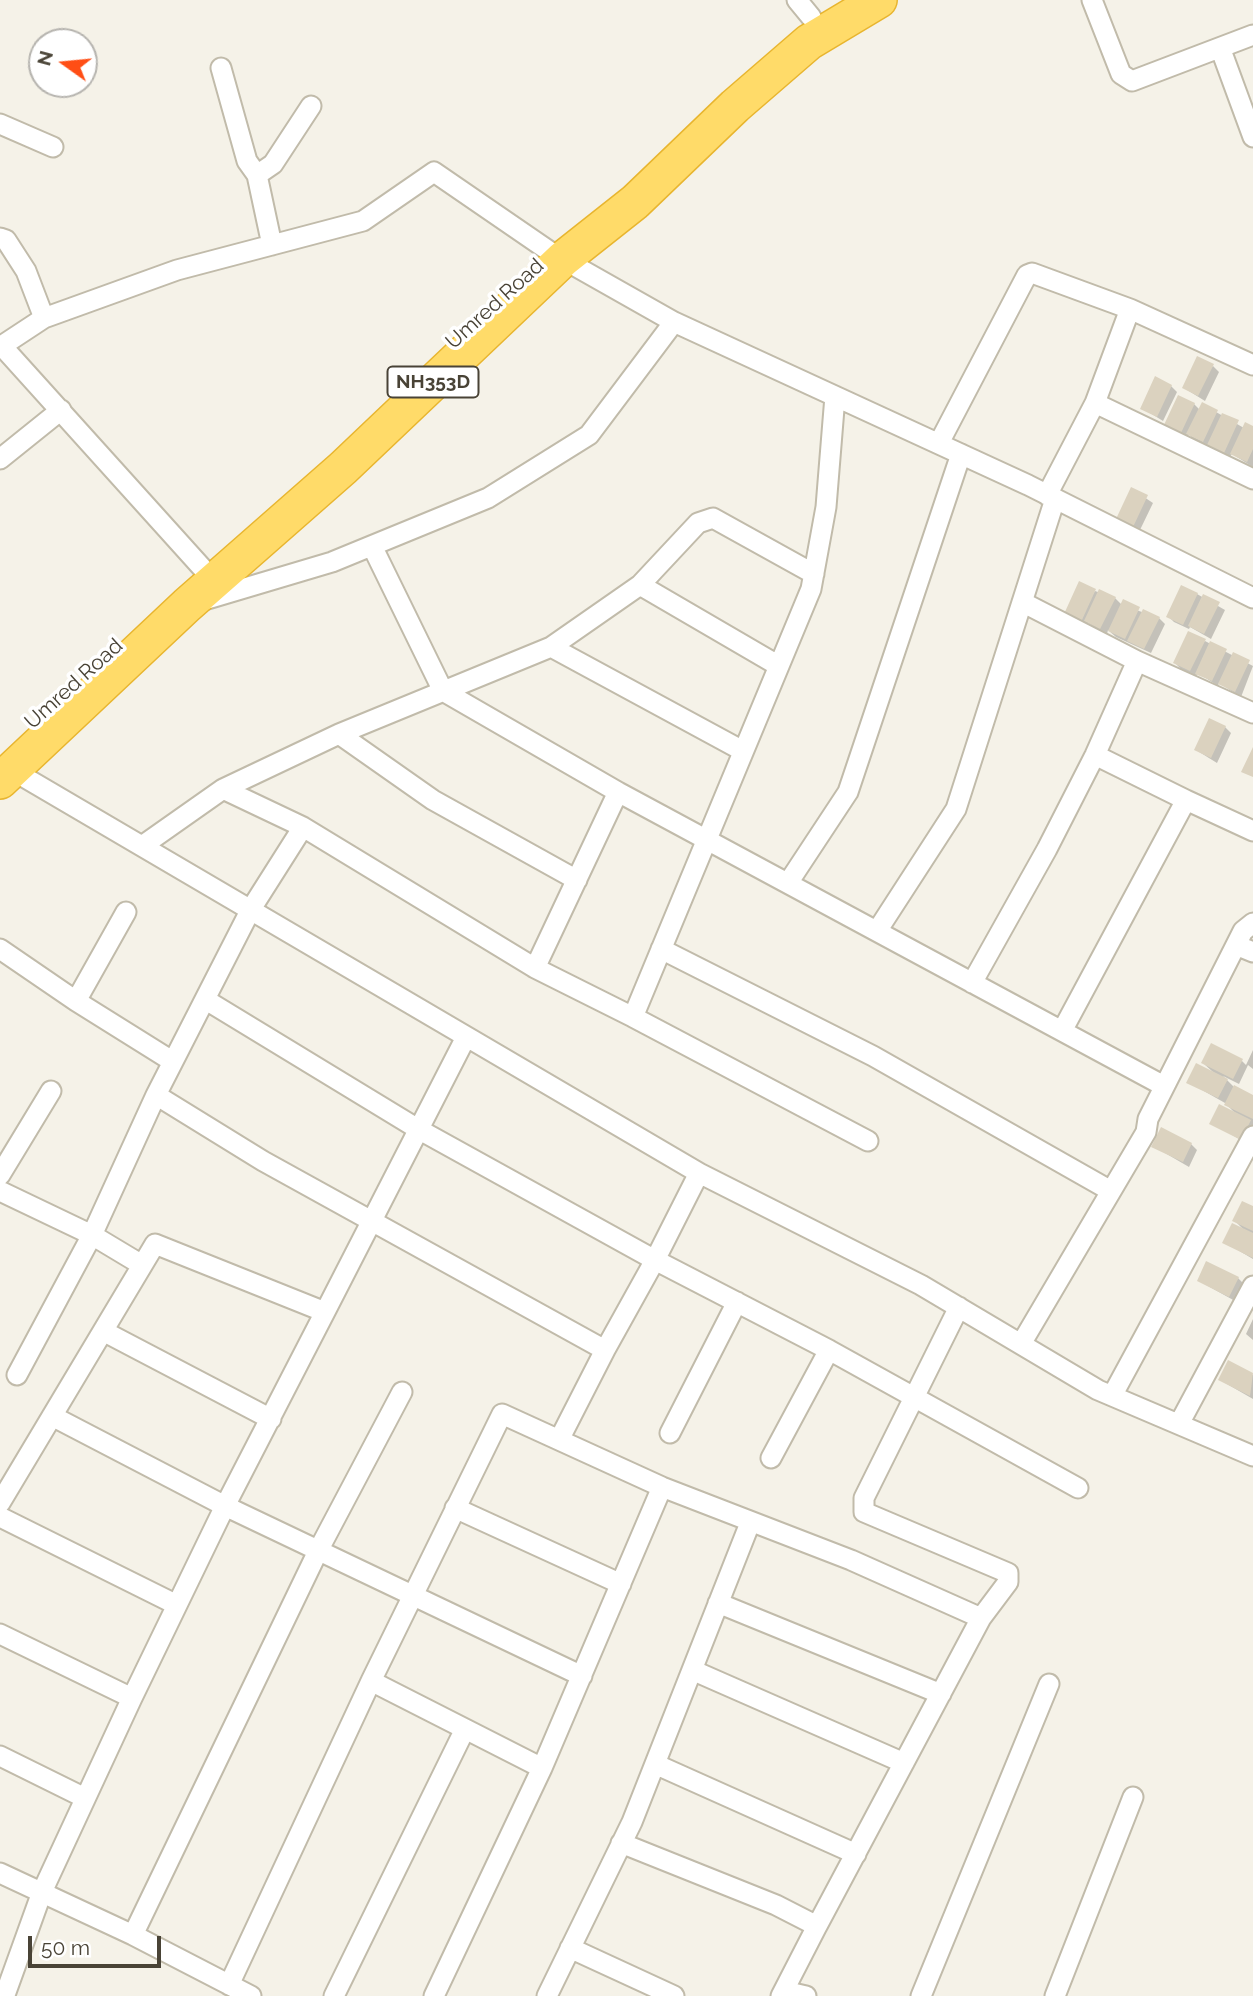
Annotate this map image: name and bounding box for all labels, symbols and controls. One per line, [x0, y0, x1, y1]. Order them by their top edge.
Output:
north arrow [28, 28, 98, 98]
text: N [32, 48, 57, 68]
street label: Umred Road [441, 253, 549, 355]
road number: NH353D [388, 366, 478, 398]
street label: Umred Road [20, 633, 128, 735]
scale bar [32, 1923, 164, 1967]
text: 50 m [41, 1935, 90, 1960]

